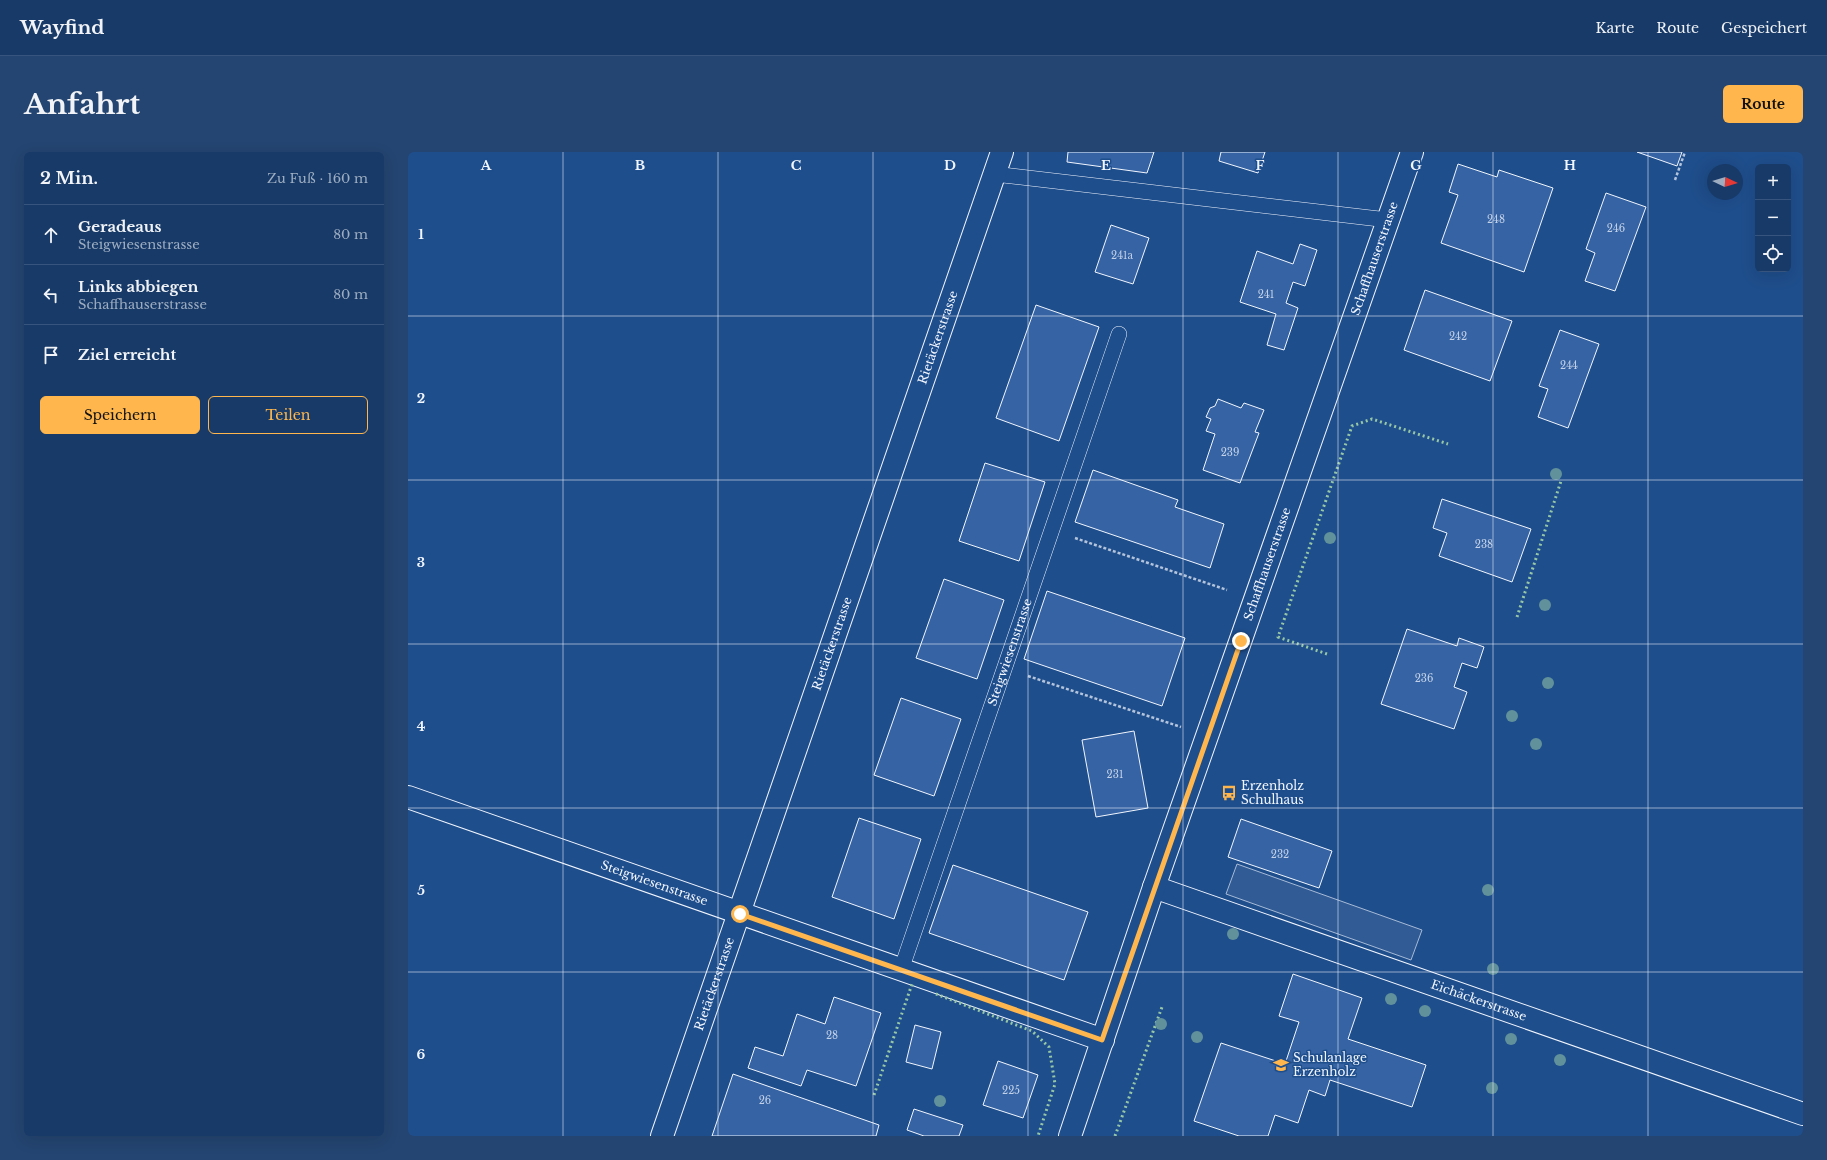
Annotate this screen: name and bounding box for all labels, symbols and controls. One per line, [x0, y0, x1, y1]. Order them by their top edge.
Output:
text: Wayfind [20, 16, 105, 39]
text: Karte [1596, 19, 1634, 37]
text: Route [1656, 19, 1699, 37]
text: Gespeichert [1721, 19, 1807, 37]
button: Route [1723, 85, 1803, 123]
text: Anfahrt [24, 87, 140, 122]
text: A [480, 157, 492, 174]
text: B [635, 157, 645, 174]
text: C [791, 157, 802, 174]
text: D [944, 157, 956, 174]
text: E [1101, 157, 1111, 174]
text: F [1256, 157, 1265, 174]
text: G [1410, 157, 1422, 174]
text: H [1564, 157, 1576, 174]
north arrow [1707, 164, 1743, 200]
map controls [1755, 164, 1791, 272]
button: + [1755, 164, 1791, 200]
text: 2 Min. [40, 168, 98, 189]
text: Zu Fuß · 160 m [267, 170, 368, 187]
street label: Schaffhauserstrasse [1347, 199, 1401, 317]
button: − [1755, 200, 1791, 236]
house number: 248 [1487, 213, 1505, 226]
text: Geradeaus [78, 217, 161, 236]
house number: 246 [1607, 222, 1625, 235]
icon: ahead [40, 224, 62, 246]
text: 80 m [333, 226, 368, 243]
text: 1 [418, 226, 424, 243]
text: Steigwiesenstrasse [78, 236, 200, 253]
button: locate [1755, 236, 1791, 272]
house number: 241a [1111, 249, 1133, 262]
text: Links abbiegen [78, 277, 198, 296]
icon: left [40, 284, 62, 306]
text: 80 m [333, 286, 368, 303]
street label: Rietäckerstrasse [914, 288, 961, 386]
house number: 241 [1258, 288, 1274, 301]
text: Schaffhauserstrasse [78, 296, 207, 313]
house number: 242 [1449, 330, 1467, 343]
icon: arrive [40, 344, 62, 366]
text: Ziel erreicht [78, 345, 176, 364]
house number: 244 [1560, 359, 1578, 372]
text: 2 [417, 390, 425, 407]
button: Speichern [40, 396, 200, 434]
button: Teilen [208, 396, 368, 434]
house number: 239 [1221, 446, 1239, 459]
street label: Schaffhauserstrasse [1240, 505, 1294, 623]
house number: 238 [1475, 538, 1493, 551]
text: 3 [417, 554, 425, 571]
street label: Rietäckerstrasse [809, 595, 855, 692]
street label: Steigwiesenstrasse [984, 596, 1035, 708]
route end [1232, 632, 1250, 650]
house number: 236 [1415, 672, 1433, 685]
text: 4 [417, 718, 426, 735]
house number: 231 [1107, 768, 1123, 781]
place label: Erzenholz Schulhaus [1241, 778, 1304, 807]
bus stop icon: Erzenholz Schulhaus [1220, 784, 1238, 802]
house number: 232 [1271, 848, 1289, 861]
street label: Steigwiesenstrasse [599, 857, 710, 908]
text: 5 [417, 882, 425, 899]
route start [731, 905, 749, 923]
street label: Rietäckerstrasse [691, 935, 737, 1032]
street label: Eichäckerstrasse [1429, 976, 1529, 1024]
house number: 28 [826, 1029, 838, 1042]
text: 6 [417, 1046, 426, 1063]
place label: Schulanlage Erzenholz [1293, 1050, 1367, 1079]
school or university icon: Schulanlage Erzenholz [1272, 1056, 1290, 1074]
house number: 225 [1002, 1084, 1020, 1097]
house number: 26 [759, 1094, 771, 1107]

